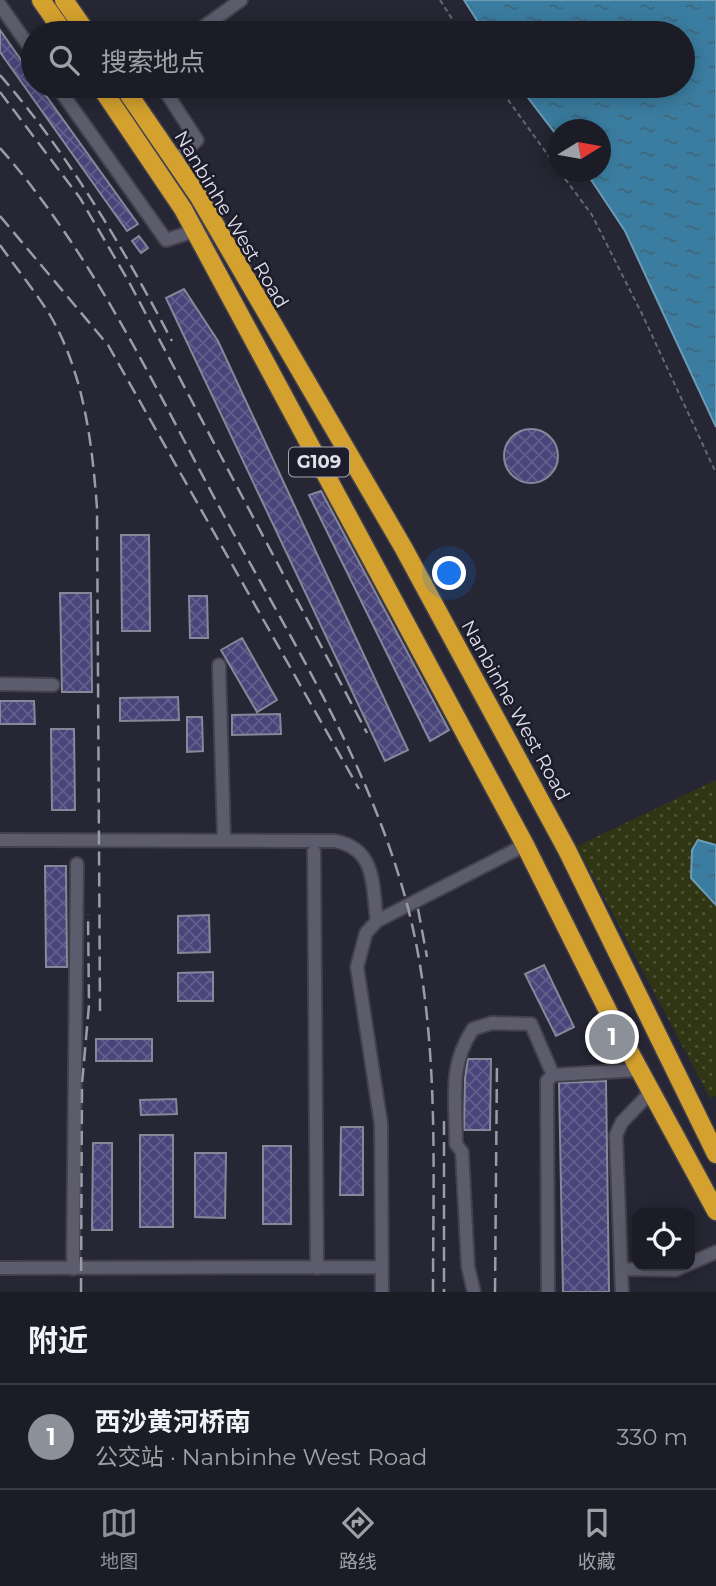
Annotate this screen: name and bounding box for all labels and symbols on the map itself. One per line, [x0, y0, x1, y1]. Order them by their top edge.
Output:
north arrow [548, 119, 611, 182]
street label: Nanbinhe West Road [169, 126, 294, 312]
road number: G109 [289, 448, 349, 476]
your location [432, 556, 466, 590]
street label: Nanbinhe West Road [456, 616, 575, 805]
pin: 1 [589, 1011, 635, 1063]

